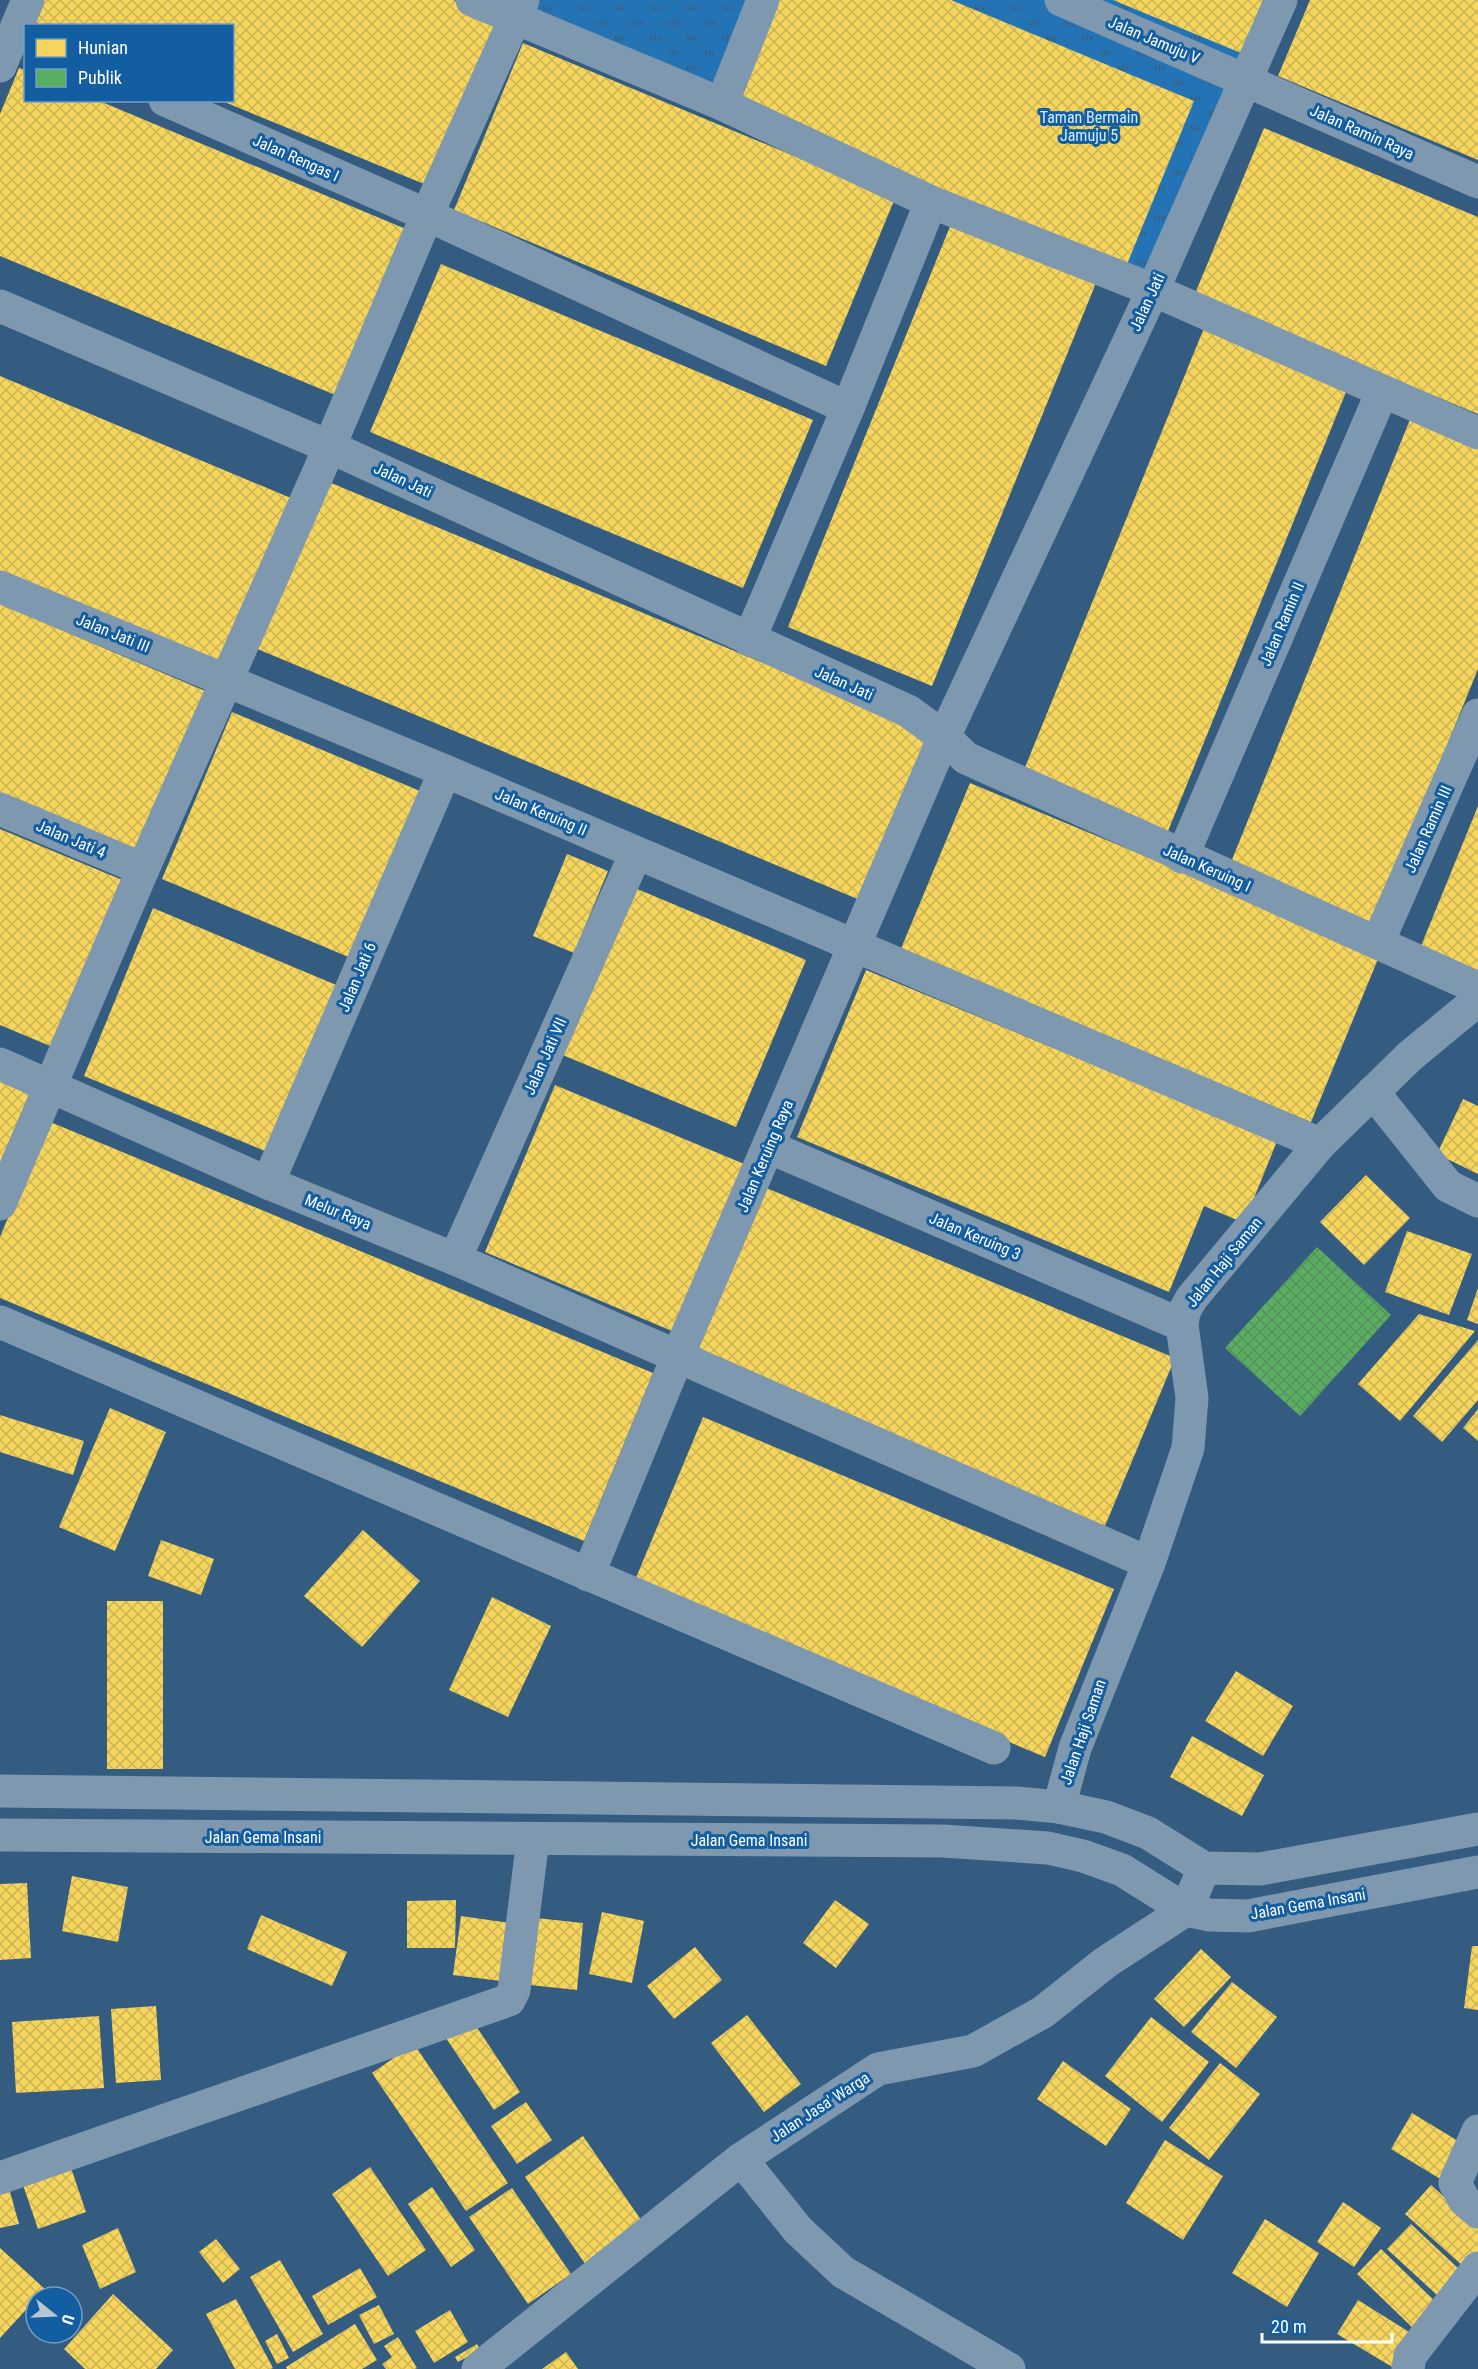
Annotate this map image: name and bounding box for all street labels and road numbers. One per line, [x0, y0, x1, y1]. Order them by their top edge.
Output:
street label: Jalan Jamuju V [1106, 12, 1203, 68]
street label: Jalan Ramin Raya [1307, 101, 1417, 163]
street label: Jalan Rengas I [250, 131, 342, 185]
street label: Jalan Jati [1125, 270, 1169, 334]
street label: Jalan Jati [371, 458, 435, 502]
street label: Jalan Ramin II [1256, 579, 1308, 669]
street label: Jalan Jati III [73, 610, 153, 656]
street label: Jalan Jati [812, 662, 876, 704]
street label: Jalan Ramin III [1400, 782, 1456, 876]
street label: Jalan Keruing II [492, 784, 590, 840]
street label: Jalan Jati 4 [33, 816, 109, 862]
street label: Jalan Keruing I [1160, 840, 1254, 896]
street label: Jalan Jati 6 [334, 939, 380, 1015]
street label: Jalan Jati VII [520, 1014, 570, 1098]
street label: Jalan Keruing Raya [733, 1097, 797, 1215]
street label: Melur Raya [302, 1190, 374, 1234]
street label: Jalan Keruing 3 [926, 1208, 1024, 1264]
street label: Jalan Haji Saman [1182, 1213, 1266, 1311]
street label: Jalan Haji Saman [1056, 1677, 1110, 1787]
street label: Jalan Gema Insani [205, 1828, 321, 1847]
street label: Jalan Gema Insani [691, 1831, 807, 1850]
street label: Jalan Gema Insani [1249, 1885, 1367, 1923]
street label: Jalan Jasa' Warga [767, 2068, 873, 2146]

